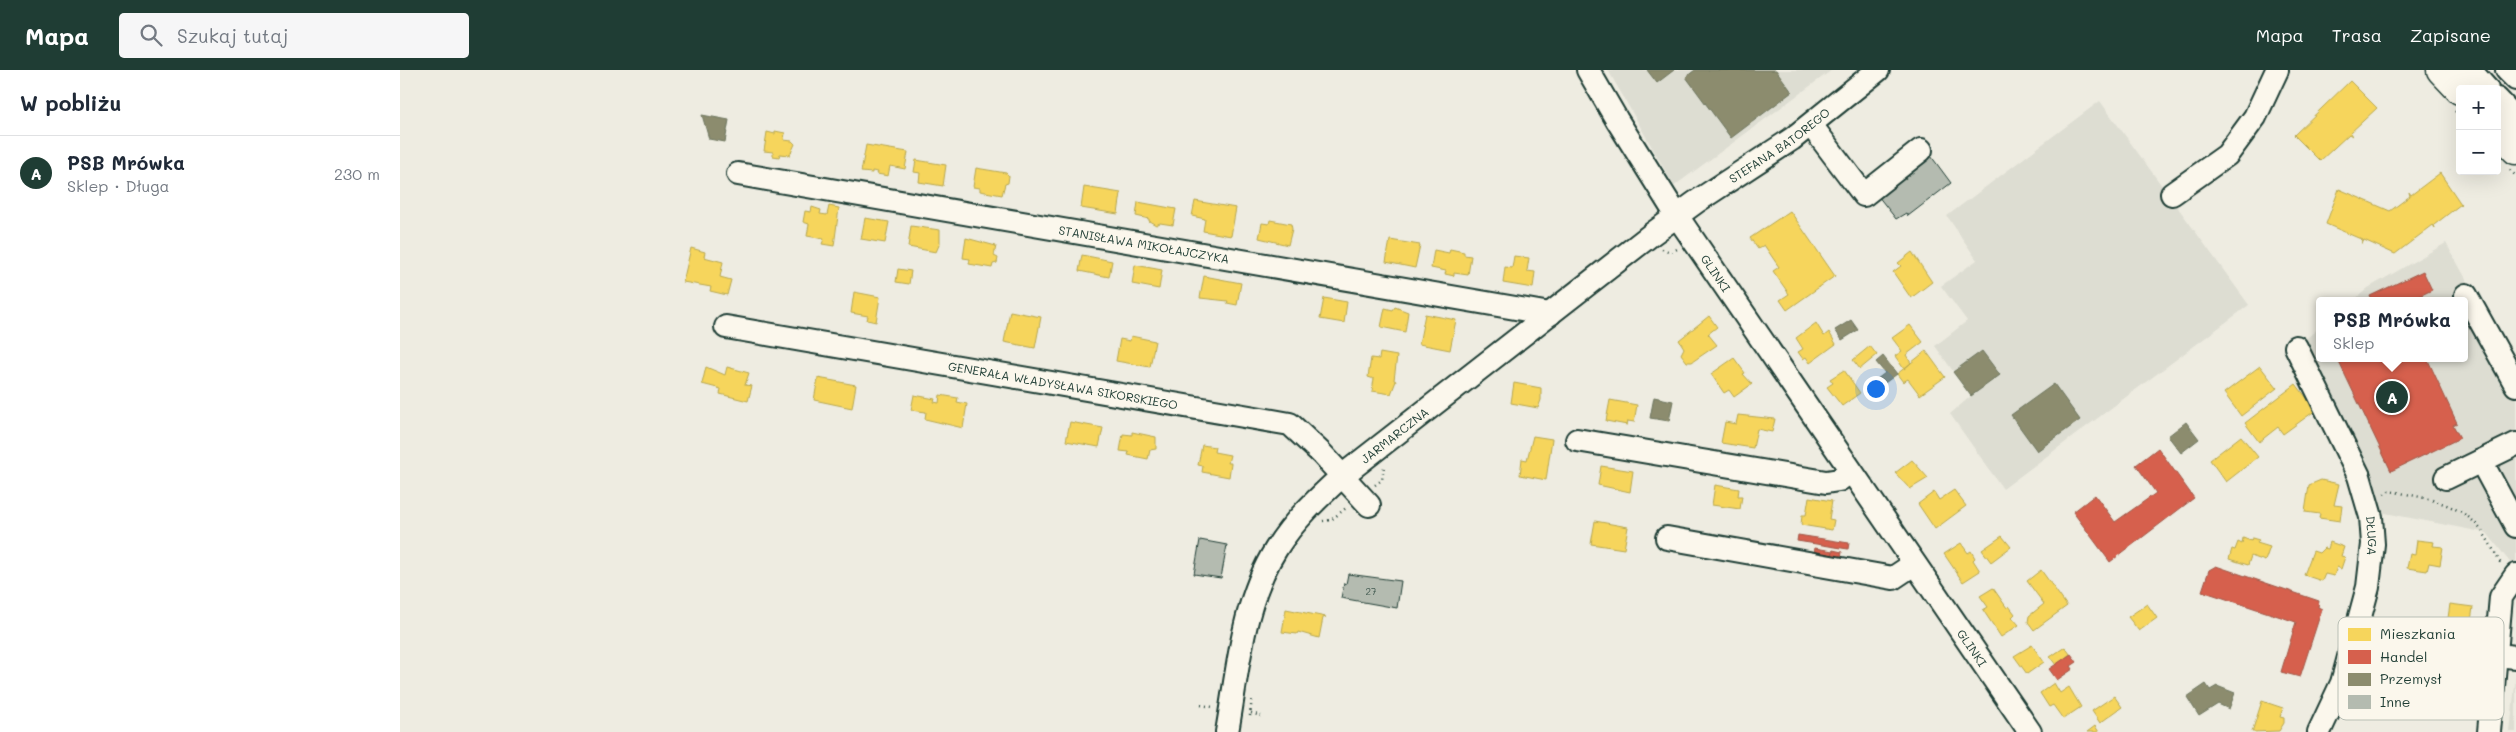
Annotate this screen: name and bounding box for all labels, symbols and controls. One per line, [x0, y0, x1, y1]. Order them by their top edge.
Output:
search box [119, 13, 469, 58]
text: Mapa [25, 20, 89, 51]
icon: search [137, 21, 165, 49]
text: Szukaj tutaj [177, 23, 288, 48]
text: Mapa [2256, 23, 2304, 47]
text: Trasa [2332, 23, 2382, 47]
text: Zapisane [2410, 23, 2491, 47]
map controls [2456, 85, 2501, 175]
button: + [2456, 85, 2501, 130]
text: W pobliżu [20, 89, 121, 116]
street label: STEFANA BATOREGO [1726, 104, 1833, 186]
button: − [2456, 130, 2501, 175]
text: PSB Mrówka [67, 150, 185, 175]
text: A [30, 163, 42, 184]
text: 230 m [334, 163, 380, 184]
text: Sklep · Długa [67, 175, 169, 196]
street label: STANISŁAWA MIKOŁAJCZYKA [1057, 221, 1231, 267]
street label: GLINKI [1698, 251, 1734, 295]
popup [2316, 297, 2468, 362]
text: PSB Mrówka [2333, 307, 2451, 332]
text: Sklep [2333, 332, 2374, 353]
street label: GENERAŁA WŁADYSŁAWA SIKORSKIEGO [947, 357, 1179, 413]
your location [1863, 376, 1889, 402]
pin: A [2376, 378, 2408, 416]
street label: JARMARCZNA [1357, 404, 1432, 467]
street label: DŁUGA [2363, 515, 2381, 556]
house number: 27 [1365, 584, 1377, 598]
legend [2338, 617, 2504, 720]
text: Mieszkania [2380, 624, 2456, 643]
street label: GLINKI [1954, 626, 1991, 669]
text: Handel [2380, 647, 2428, 666]
text: Przemysł [2380, 669, 2442, 688]
text: Inne [2380, 692, 2410, 711]

